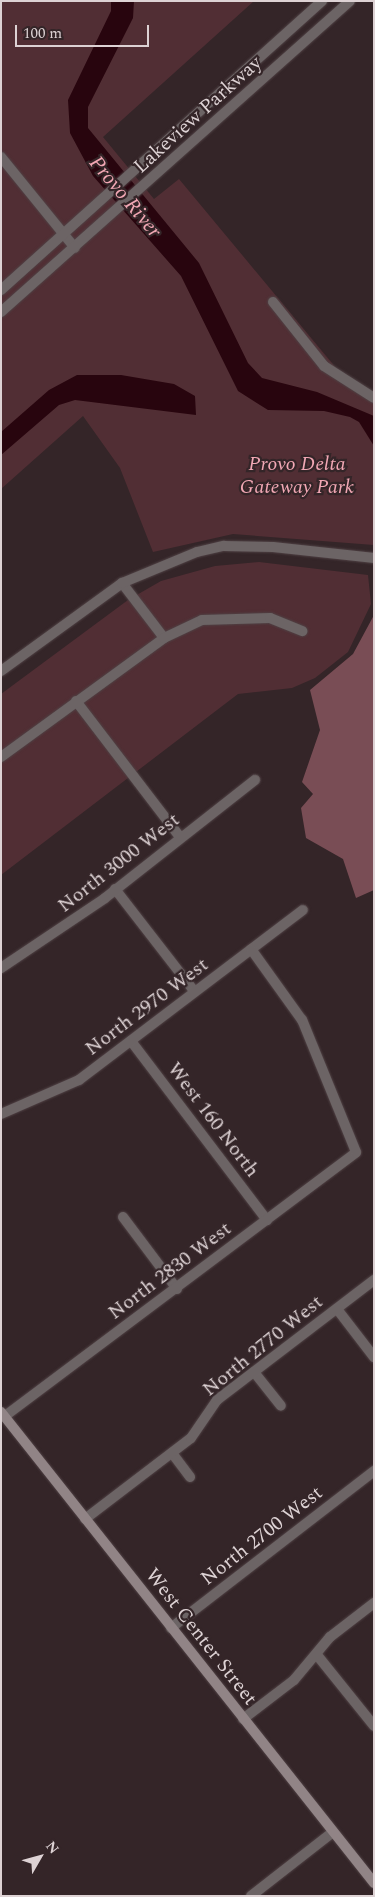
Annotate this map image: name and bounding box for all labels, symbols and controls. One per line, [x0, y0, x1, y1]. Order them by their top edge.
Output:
scale bar [18, 15, 151, 47]
text: 100 m [23, 22, 62, 45]
street label: Lakeview Parkway [129, 51, 267, 179]
water label: Provo River [83, 151, 167, 243]
park label: Provo Delta Gateway Park [240, 452, 354, 499]
street label: North 3000 West [53, 808, 185, 918]
street label: North 2970 West [81, 953, 213, 1061]
street label: West 160 North [162, 1058, 264, 1182]
street label: North 2830 West [104, 1217, 236, 1325]
street label: North 2770 West [198, 1290, 328, 1402]
street label: North 2700 West [196, 1481, 328, 1591]
street label: West Center Street [140, 1564, 262, 1710]
north arrow [15, 1832, 65, 1882]
text: N [40, 1836, 64, 1858]

